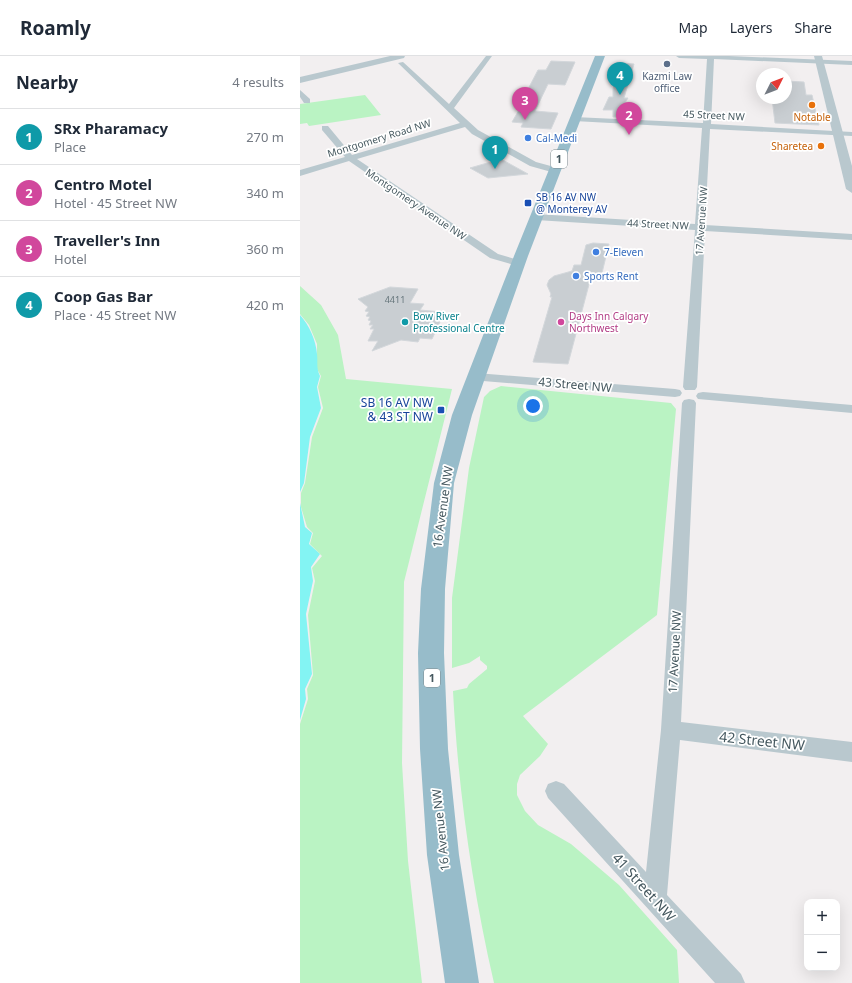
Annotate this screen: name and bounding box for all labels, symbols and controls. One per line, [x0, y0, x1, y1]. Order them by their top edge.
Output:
text: Roamly [20, 15, 91, 41]
text: Map [679, 18, 708, 37]
text: Layers [730, 18, 772, 37]
text: Share [794, 18, 832, 37]
marker: Kazmi Law office [662, 59, 672, 69]
pin: 4 [607, 62, 633, 95]
north arrow [756, 68, 792, 104]
place label: Kazmi Law office [642, 69, 692, 95]
text: Nearby [16, 71, 78, 94]
text: 4 results [232, 73, 284, 91]
pin: 3 [512, 87, 538, 120]
marker: Notable [807, 100, 817, 110]
pin: 2 [616, 102, 642, 135]
street label: 45 Street NW [683, 106, 746, 124]
place label: Notable [793, 110, 831, 124]
street label: Montgomery Road NW [326, 115, 433, 160]
text: SRx Pharamacy [54, 118, 168, 138]
text: 1 [25, 128, 33, 146]
text: 270 m [246, 128, 284, 146]
place label: Cal-Medi [536, 131, 577, 145]
marker: Cal-Medi [523, 133, 533, 143]
pin: 1 [482, 136, 508, 169]
text: Place [54, 138, 86, 156]
place label: Sharetea [771, 139, 813, 153]
marker: Sharetea [816, 141, 826, 151]
road number: 1 [551, 150, 567, 168]
street label: Montgomery Avenue NW [363, 165, 470, 243]
text: Centro Motel [54, 174, 152, 194]
text: 2 [25, 184, 33, 202]
text: 340 m [246, 184, 284, 202]
street label: 17 Avenue NW [692, 186, 710, 256]
place label: SB 16 AV NW @ Monterey AV [536, 190, 607, 216]
text: Hotel · 45 Street NW [54, 194, 177, 212]
marker: SB 16 AV NW @ Monterey AV [523, 198, 533, 208]
street label: 44 Street NW [627, 215, 690, 233]
text: Traveller's Inn [54, 230, 160, 250]
text: 3 [25, 240, 33, 258]
text: 360 m [246, 240, 284, 258]
place label: 7-Eleven [604, 245, 643, 259]
marker: 7-Eleven [591, 247, 601, 257]
text: Hotel [54, 250, 87, 268]
place label: Sports Rent [584, 269, 639, 283]
marker: Sports Rent [571, 271, 581, 281]
text: Coop Gas Bar [54, 286, 153, 306]
house number: 4411 [385, 293, 405, 306]
text: 4 [25, 296, 33, 314]
text: 420 m [246, 296, 284, 314]
text: Place · 45 Street NW [54, 306, 176, 324]
place label: Bow River Professional Centre [413, 309, 505, 335]
place label: Days Inn Calgary Northwest [569, 309, 649, 335]
marker: Bow River Professional Centre [400, 317, 410, 327]
marker: Days Inn Calgary Northwest [556, 317, 566, 327]
street label: 43 Street NW [538, 373, 613, 396]
place label: SB 16 AV NW & 43 ST NW [361, 394, 433, 425]
your location [523, 396, 543, 416]
marker: SB 16 AV NW & 43 ST NW [436, 405, 446, 415]
street label: 16 Avenue NW [428, 465, 457, 549]
street label: 17 Avenue NW [664, 610, 685, 694]
road number: 1 [424, 669, 440, 687]
street label: 42 Street NW [718, 727, 806, 754]
street label: 16 Avenue NW [428, 788, 453, 872]
street label: 41 Street NW [609, 848, 680, 925]
map controls [804, 899, 840, 971]
button: + [804, 899, 840, 935]
button: − [804, 935, 840, 971]

